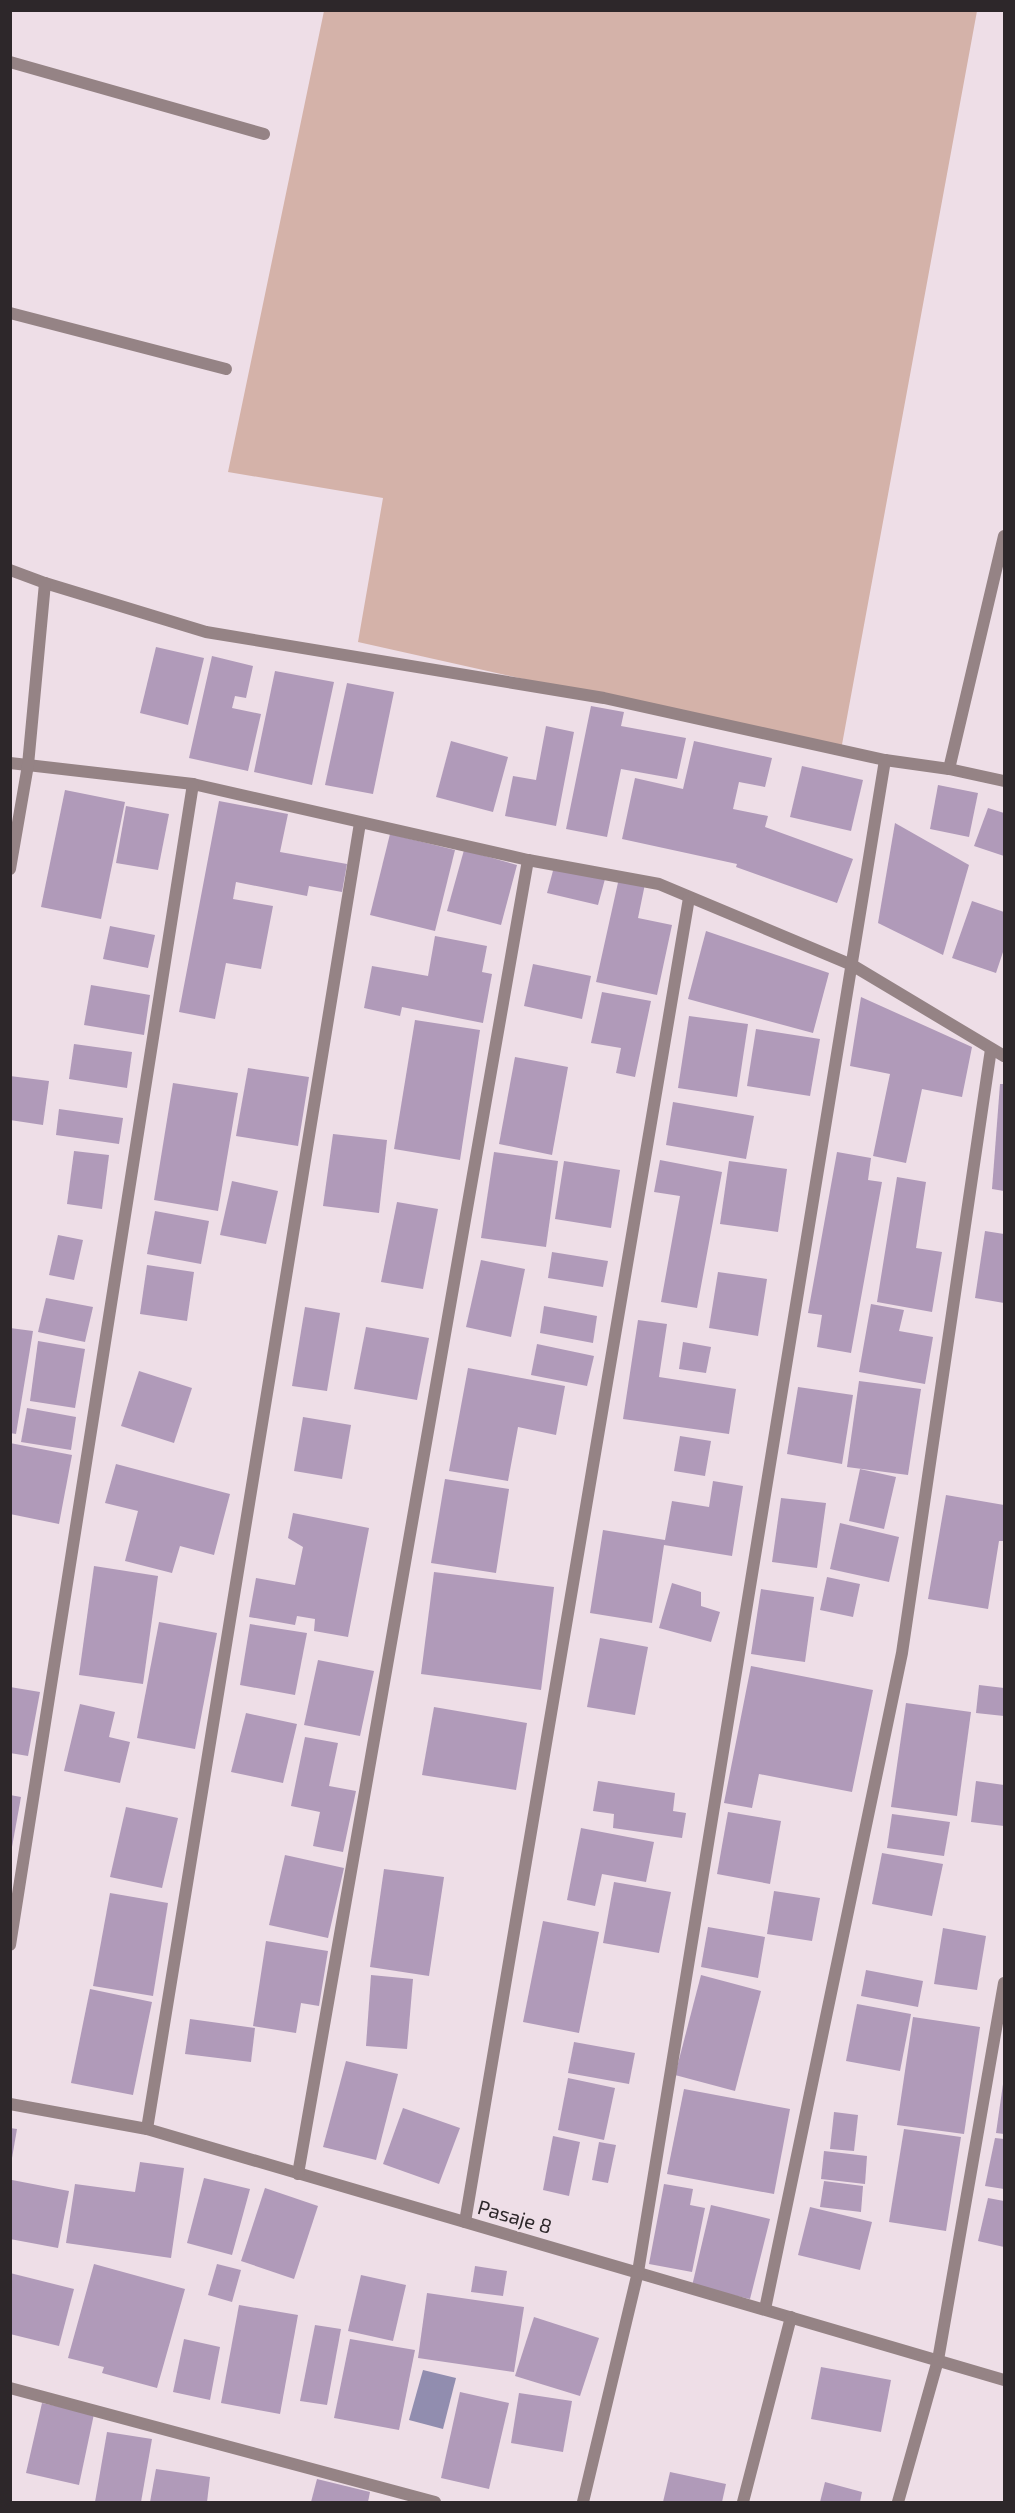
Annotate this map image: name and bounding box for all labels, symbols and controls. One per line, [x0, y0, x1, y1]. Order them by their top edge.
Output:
street label: Pasaje 8 [475, 2194, 555, 2238]

